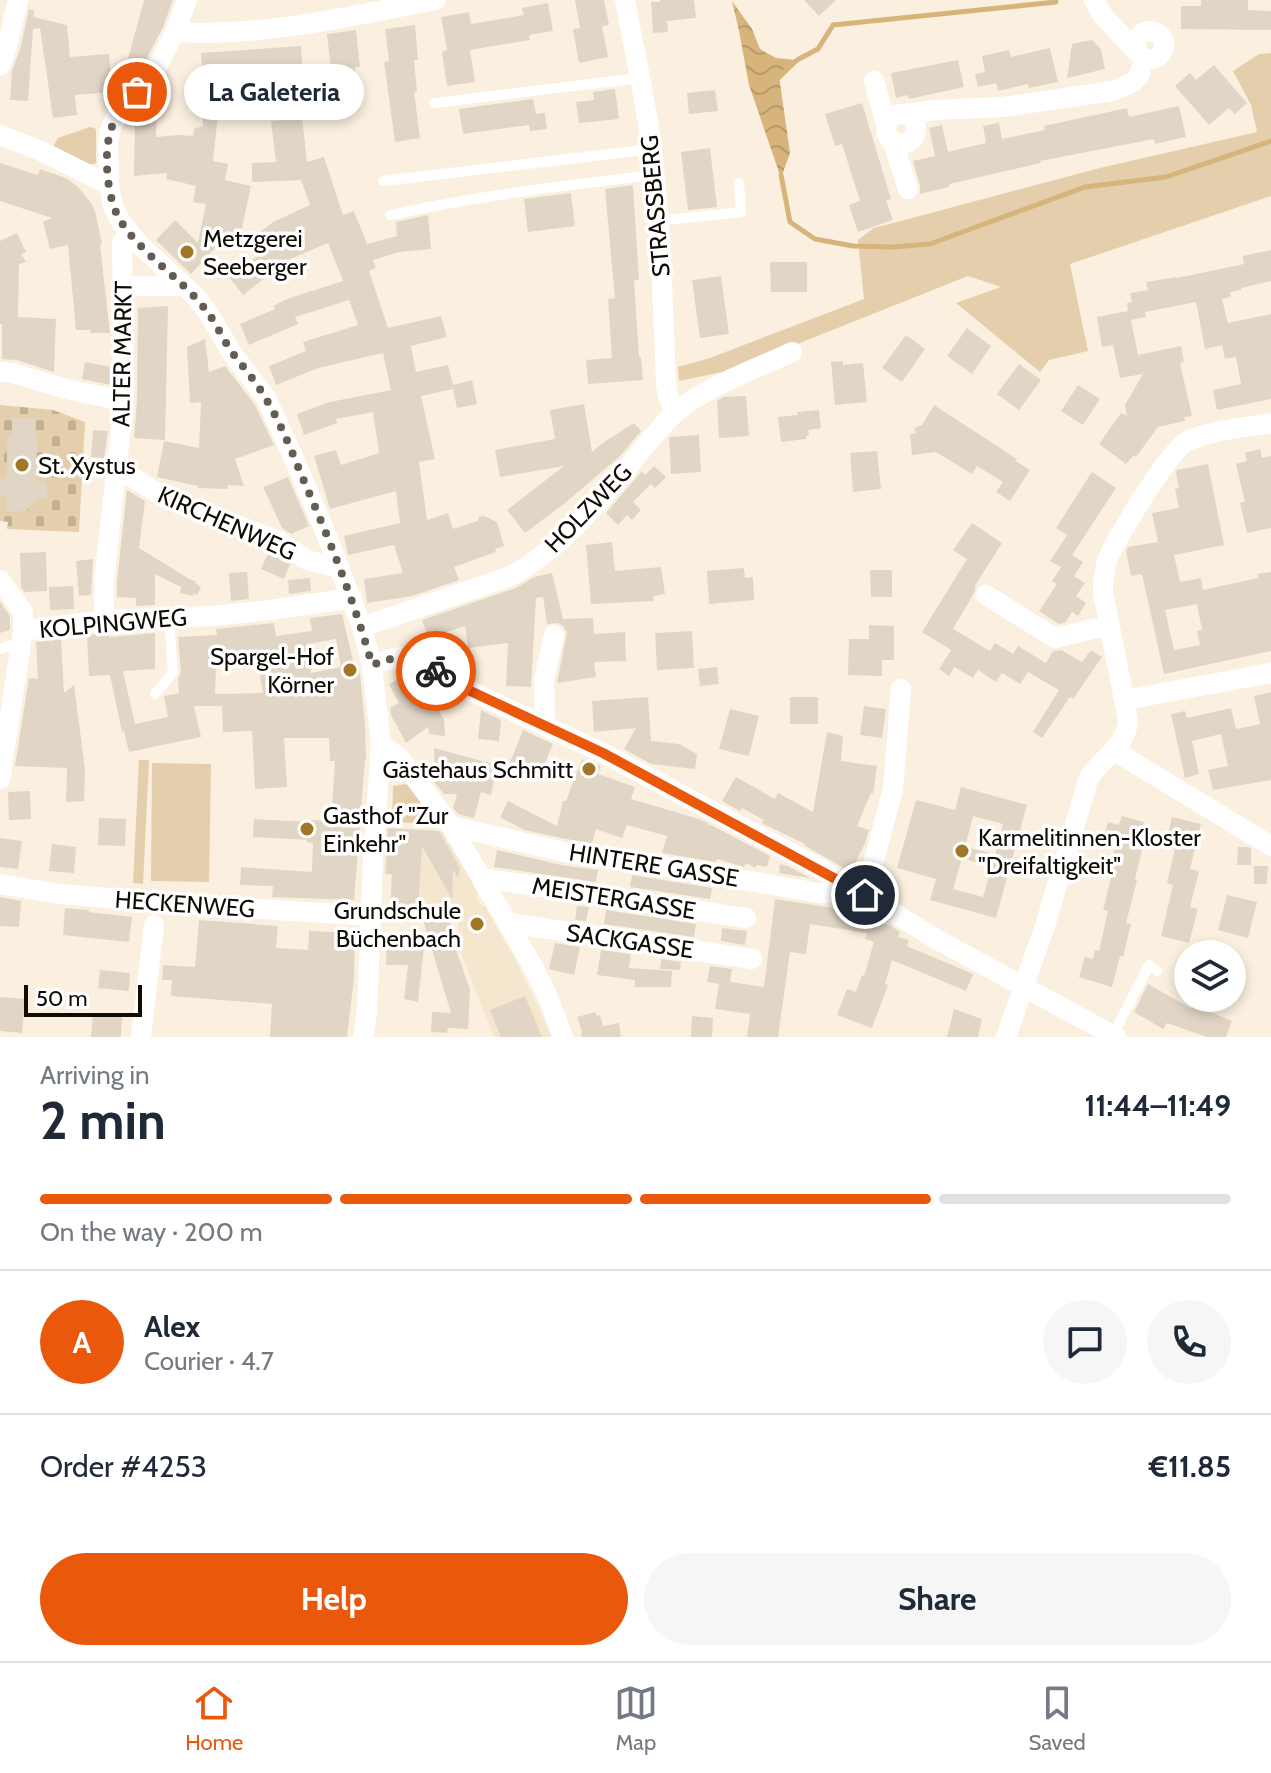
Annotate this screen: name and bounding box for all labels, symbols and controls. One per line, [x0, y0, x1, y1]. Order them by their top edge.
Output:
pin [103, 58, 171, 126]
callout: La Galeteria [185, 64, 365, 120]
icon: bag [115, 70, 159, 114]
text: La Galeteria [208, 76, 340, 108]
street label: STRASSBERG [634, 134, 676, 278]
place label: Metzgerei Seeberger [203, 224, 307, 281]
marker: Metzgerei Seeberger [178, 243, 196, 261]
street label: ALTER MARKT [106, 280, 138, 427]
place label: St. Xystus [38, 451, 136, 480]
marker: St. Xystus [13, 456, 31, 474]
street label: HOLZWEG [538, 457, 638, 559]
street label: KIRCHENWEG [154, 480, 300, 566]
street label: KOLPINGWEG [38, 602, 188, 644]
courier [396, 631, 476, 711]
place label: Spargel-Hof Körner [210, 642, 334, 699]
icon: bike [414, 649, 458, 693]
marker: Spargel-Hof Körner [341, 661, 359, 679]
place label: Gästehaus Schmitt [382, 755, 573, 784]
marker: Gästehaus Schmitt [580, 760, 598, 778]
place label: Gasthof "Zur Einkehr" [323, 801, 449, 858]
marker: Gasthof "Zur Einkehr" [298, 820, 316, 838]
place label: Karmelitinnen-Kloster "Dreifaltigkeit" [978, 823, 1201, 880]
street label: HINTERE GASSE [567, 837, 741, 893]
marker: Karmelitinnen-Kloster "Dreifaltigkeit" [953, 842, 971, 860]
pin [831, 861, 899, 929]
street label: MEISTERGASSE [530, 871, 698, 925]
icon: home [843, 873, 887, 917]
street label: HECKENWEG [114, 885, 256, 923]
place label: Grundschule Büchenbach [334, 896, 461, 953]
marker: Grundschule Büchenbach [468, 915, 486, 933]
street label: SACKGASSE [564, 918, 696, 964]
map controls [1174, 940, 1246, 1012]
button: layers [1174, 940, 1246, 1012]
scale bar [24, 981, 142, 1017]
text: 50 m [36, 985, 88, 1012]
text: Arriving in [40, 1059, 150, 1091]
text: 11:44–11:49 [1084, 1087, 1231, 1124]
text: 2 min [40, 1089, 166, 1152]
text: On the way · 200 m [40, 1216, 263, 1248]
button: chat [1043, 1300, 1127, 1384]
button: phone [1147, 1300, 1231, 1384]
text: Alex [144, 1308, 200, 1345]
text: A [73, 1324, 91, 1361]
text: Courier · 4.7 [144, 1345, 274, 1377]
text: Order #4253 [40, 1448, 207, 1485]
text: €11.85 [1149, 1448, 1231, 1485]
button: Help [40, 1553, 628, 1645]
button: Share [644, 1553, 1231, 1645]
tab: Home [185, 1681, 243, 1756]
tab: Map [614, 1681, 658, 1756]
tab: Saved [1029, 1681, 1086, 1756]

